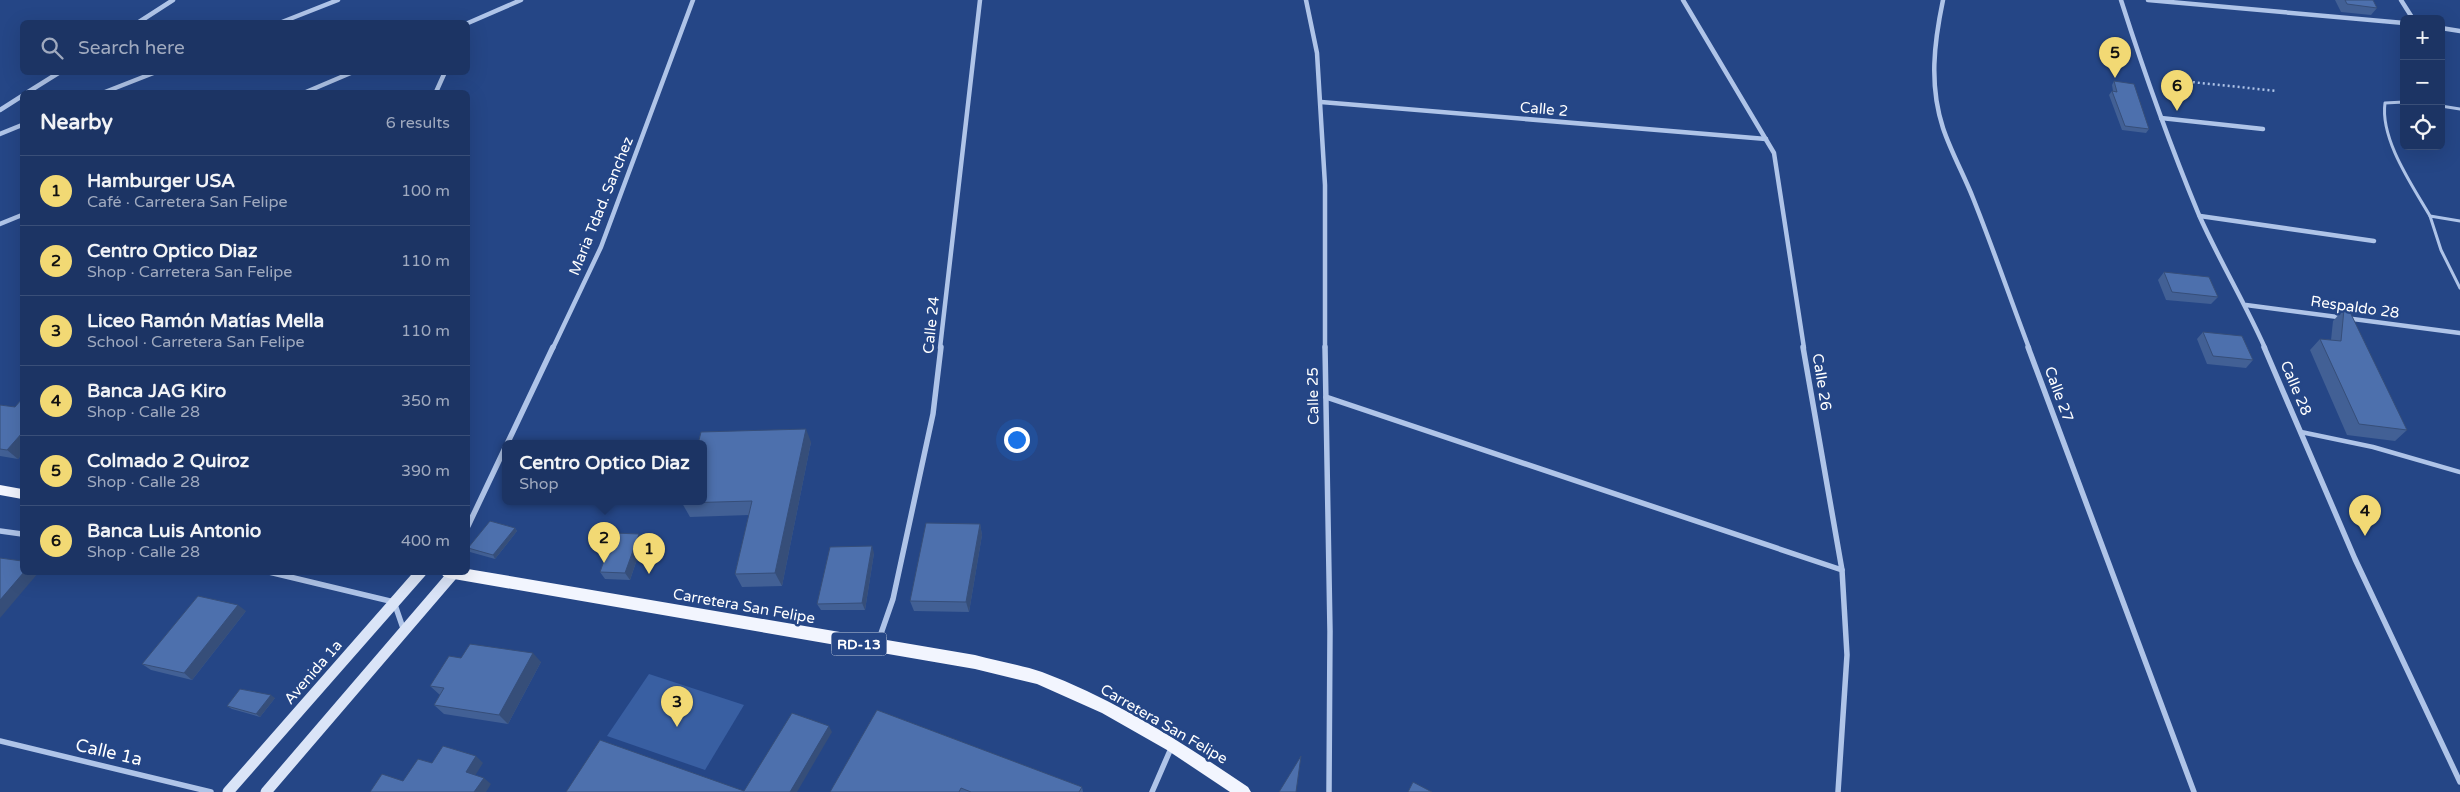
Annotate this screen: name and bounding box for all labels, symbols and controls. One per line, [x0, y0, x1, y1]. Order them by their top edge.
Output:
map controls [2400, 15, 2445, 150]
button: + [2400, 15, 2445, 60]
search box [20, 20, 470, 75]
icon: search [38, 34, 66, 62]
text: Search here [78, 37, 185, 59]
pin: 5 [2099, 37, 2131, 78]
button: − [2400, 60, 2445, 105]
pin: 6 [2161, 70, 2193, 111]
street label: Calle 2 [1519, 98, 1569, 120]
button: locate [2400, 105, 2445, 150]
text: Nearby [40, 110, 113, 135]
text: 6 results [386, 113, 450, 133]
street label: Maria Tdad. Sanchez [565, 134, 637, 278]
text: Hamburger USA [87, 170, 235, 192]
text: 1 [51, 181, 61, 201]
text: 100 m [401, 181, 450, 201]
text: Café · Carretera San Felipe [87, 192, 288, 212]
text: Centro Optico Diaz [87, 240, 257, 262]
text: 2 [51, 251, 61, 271]
text: 110 m [401, 251, 450, 271]
text: Shop · Carretera San Felipe [87, 262, 292, 282]
street label: Respaldo 28 [2310, 292, 2400, 322]
street label: Calle 24 [919, 295, 943, 355]
text: Liceo Ramón Matías Mella [87, 310, 324, 332]
text: 3 [51, 321, 61, 341]
text: 110 m [401, 321, 450, 341]
text: School · Carretera San Felipe [87, 332, 305, 352]
street label: Calle 26 [1809, 352, 1835, 412]
street label: Calle 28 [2276, 358, 2316, 418]
street label: Calle 27 [2041, 364, 2077, 424]
street label: Calle 25 [1303, 367, 1323, 425]
text: Banca JAG Kiro [87, 380, 226, 402]
text: 4 [51, 391, 61, 411]
text: 350 m [401, 391, 450, 411]
text: Shop · Calle 28 [87, 402, 200, 422]
your location [1004, 427, 1030, 453]
popup [502, 440, 707, 505]
text: Colmado 2 Quiroz [87, 450, 249, 472]
text: Centro Optico Diaz [519, 452, 690, 474]
text: 5 [51, 461, 61, 481]
text: 390 m [401, 461, 450, 481]
text: Shop · Calle 28 [87, 472, 200, 492]
text: Shop [519, 474, 559, 494]
pin: 4 [2349, 495, 2381, 536]
text: Banca Luis Antonio [87, 520, 261, 542]
pin: 2 [588, 522, 620, 563]
text: 6 [51, 531, 61, 551]
text: 400 m [401, 531, 450, 551]
pin: 1 [633, 533, 665, 574]
text: Shop · Calle 28 [87, 542, 200, 562]
street label: Carretera San Felipe [672, 585, 816, 627]
road number: RD-13 [832, 633, 886, 656]
street label: Avenida 1a [280, 636, 346, 708]
street label: Carretera San Felipe [1097, 680, 1231, 768]
pin: 3 [661, 686, 693, 727]
street label: Calle 1a [73, 734, 145, 770]

